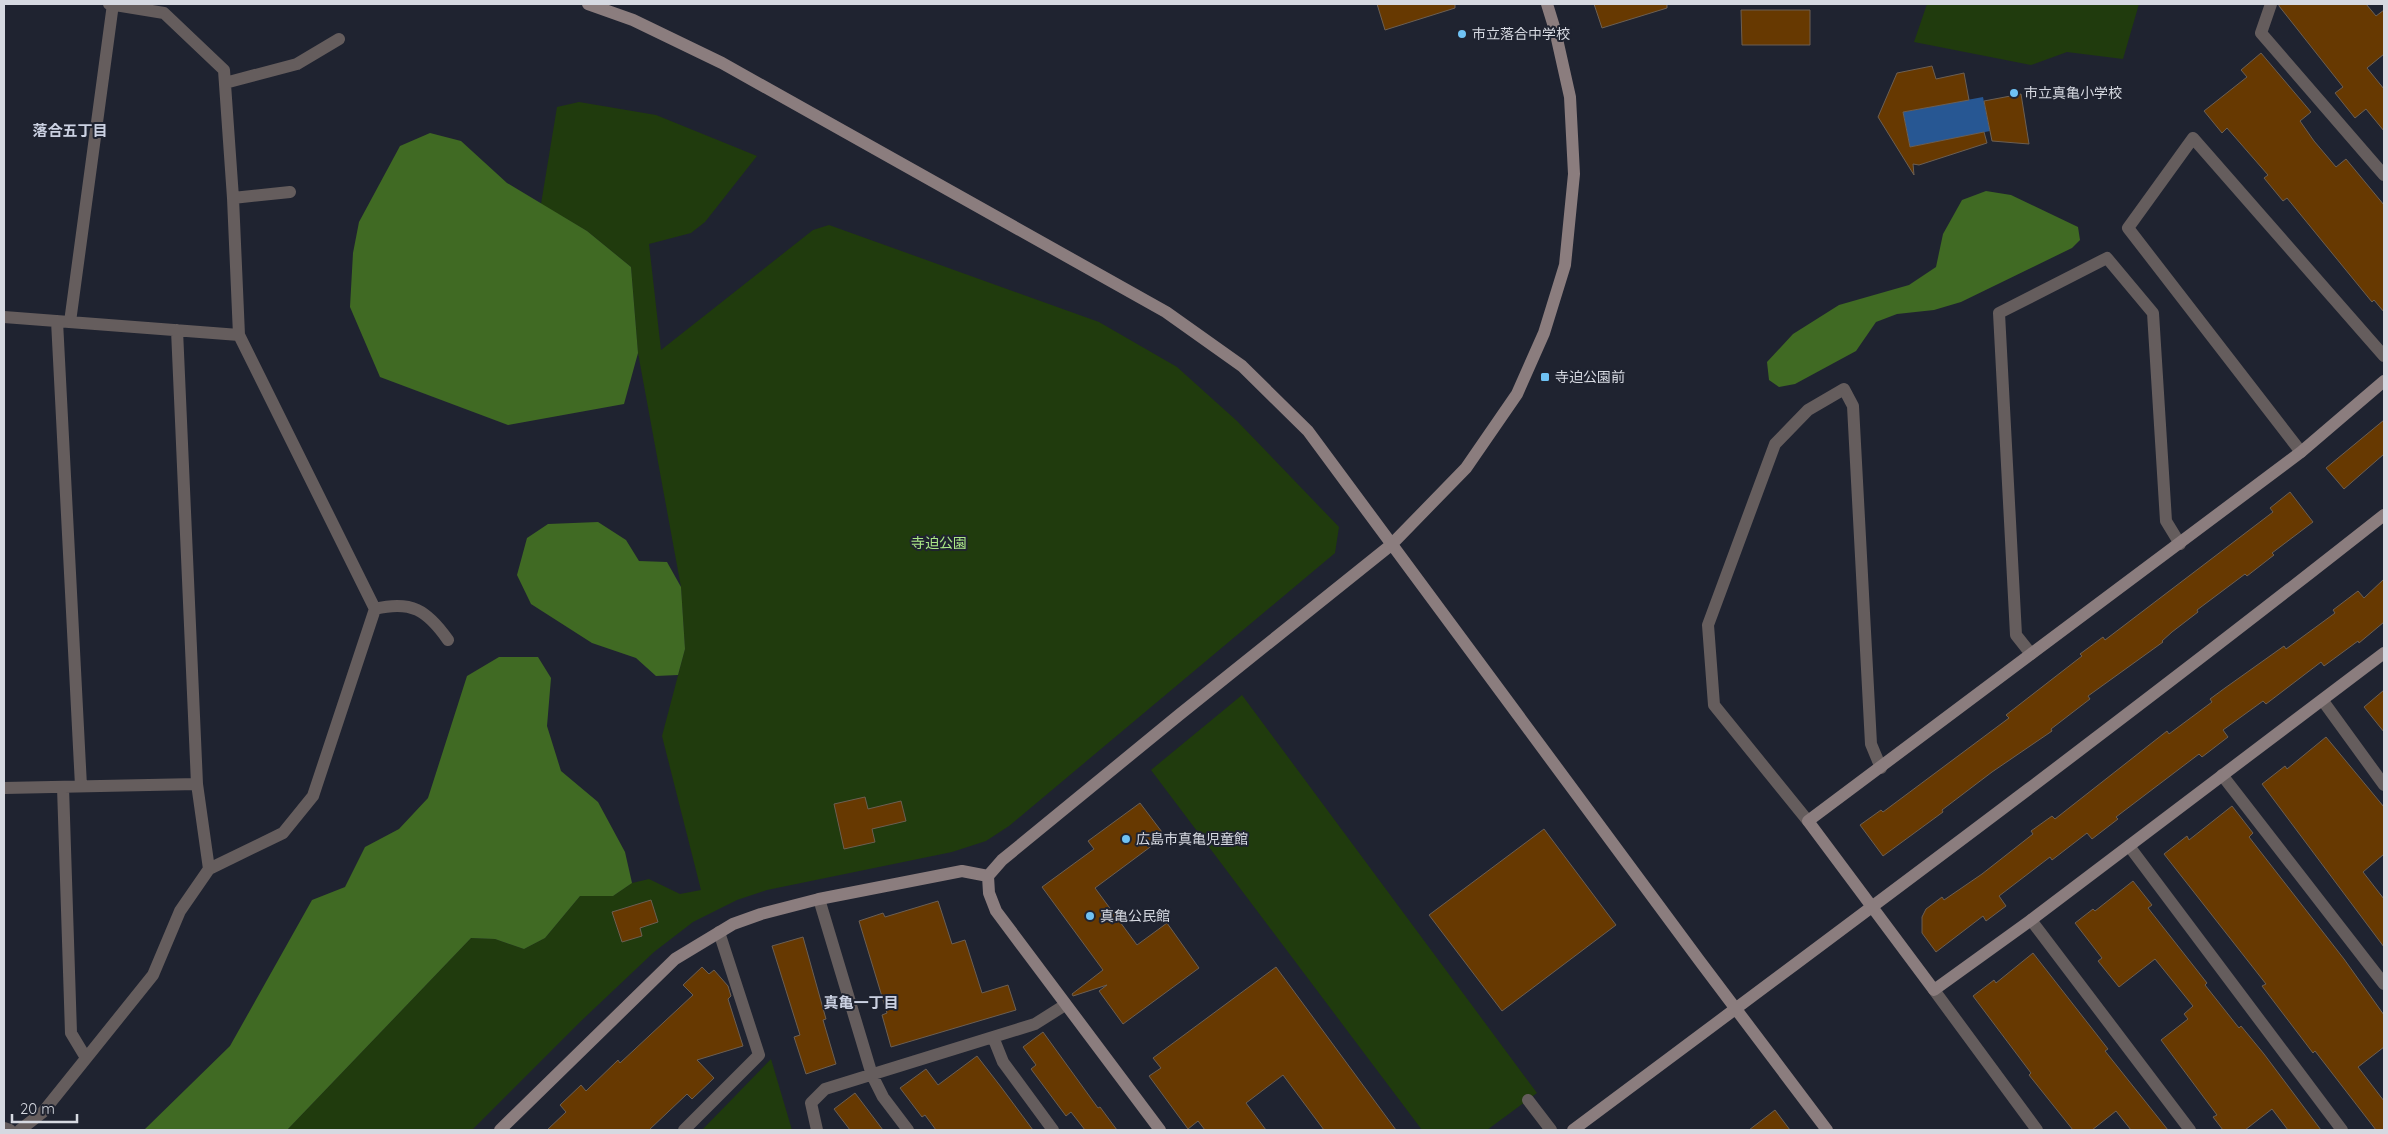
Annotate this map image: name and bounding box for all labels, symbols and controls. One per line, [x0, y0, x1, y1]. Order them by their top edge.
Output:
place label: 市立落合中学校 [1472, 25, 1570, 43]
marker: 市立落合中学校 [1456, 28, 1468, 40]
place label: 市立真亀小学校 [2024, 84, 2122, 102]
marker: 市立真亀小学校 [2008, 87, 2020, 99]
district label: 落合五丁目 [32, 121, 108, 140]
place label: 寺迫公園前 [1555, 368, 1625, 386]
marker: 寺迫公園前 [1539, 371, 1551, 383]
park label: 寺迫公園 [911, 534, 967, 552]
place label: 広島市真亀児童館 [1136, 830, 1248, 848]
marker: 広島市真亀児童館 [1120, 833, 1132, 845]
place label: 真亀公民館 [1100, 907, 1170, 925]
marker: 真亀公民館 [1084, 910, 1096, 922]
district label: 真亀一丁目 [823, 993, 899, 1012]
scale bar [12, 1092, 78, 1124]
text: 20 m [20, 1099, 55, 1118]

